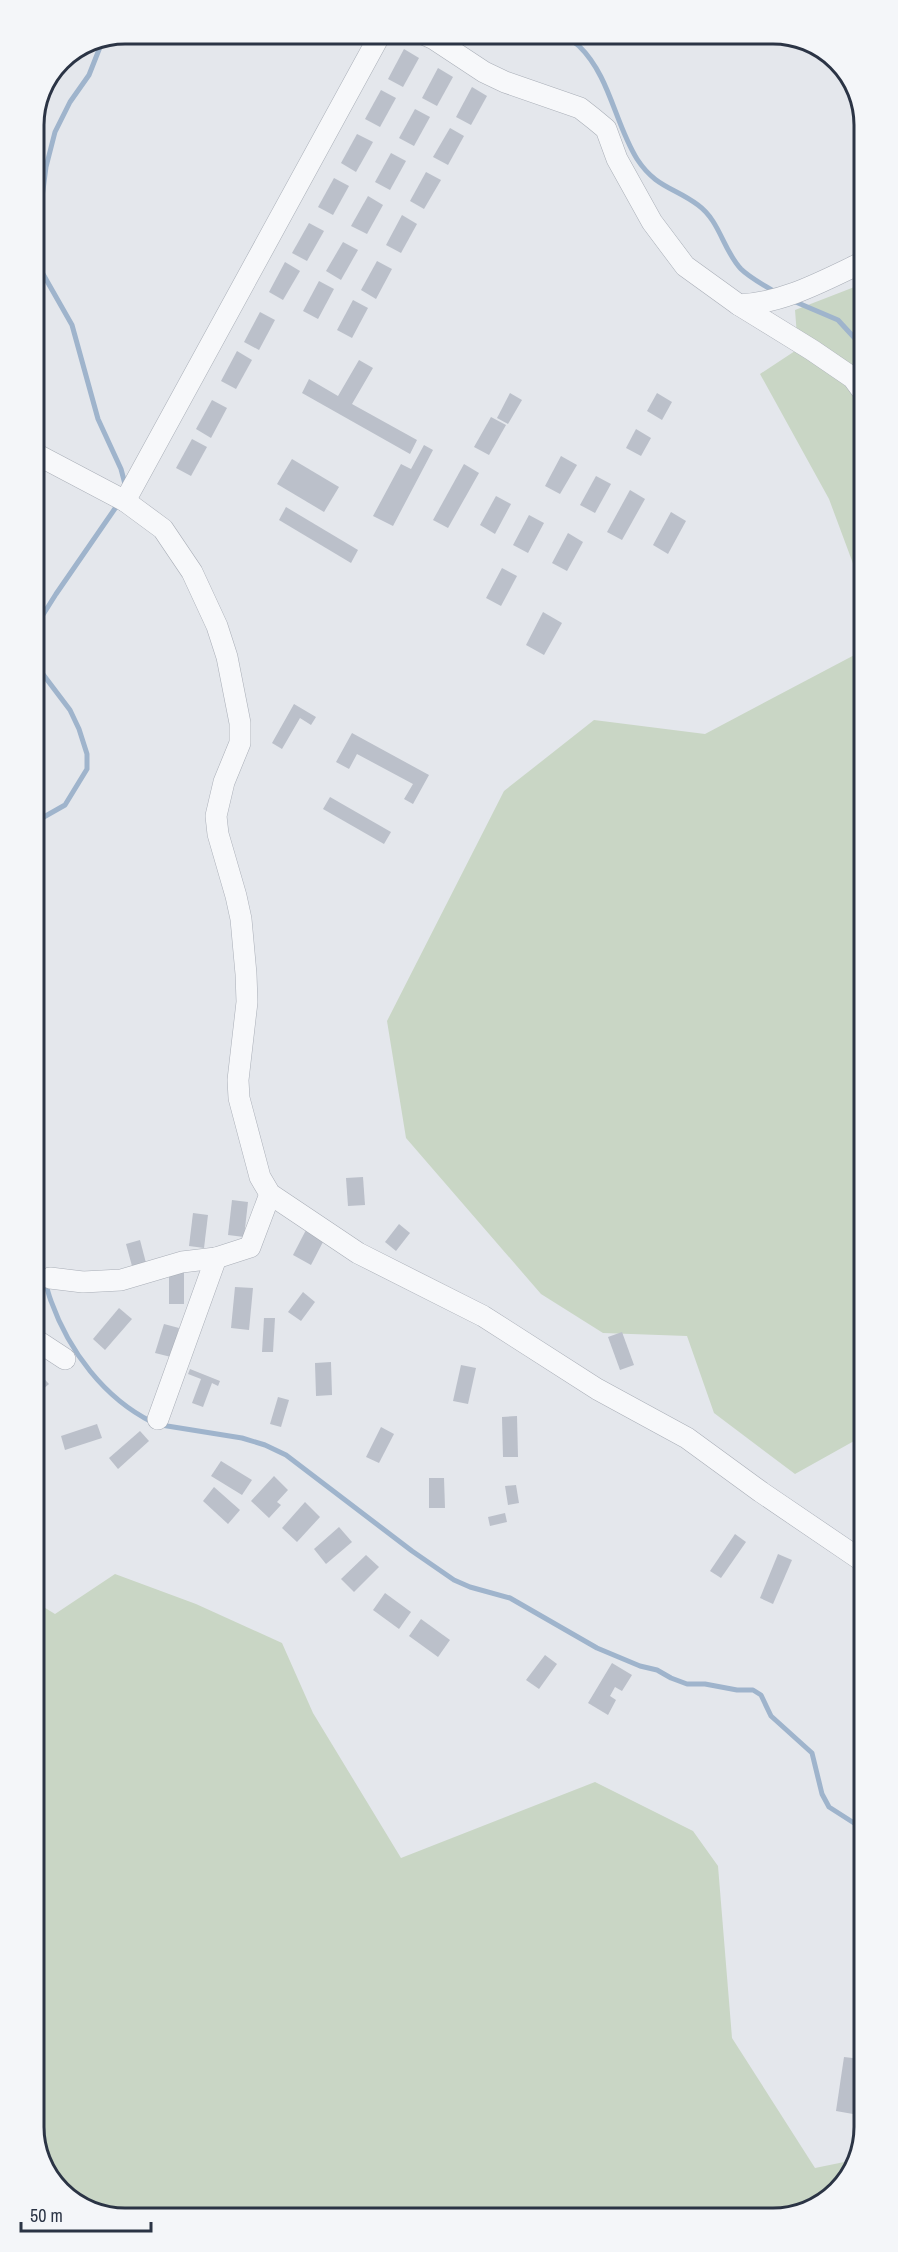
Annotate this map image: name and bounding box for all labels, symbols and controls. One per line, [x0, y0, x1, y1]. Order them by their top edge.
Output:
scale bar [21, 2195, 152, 2233]
text: 50 m [30, 2203, 63, 2228]

